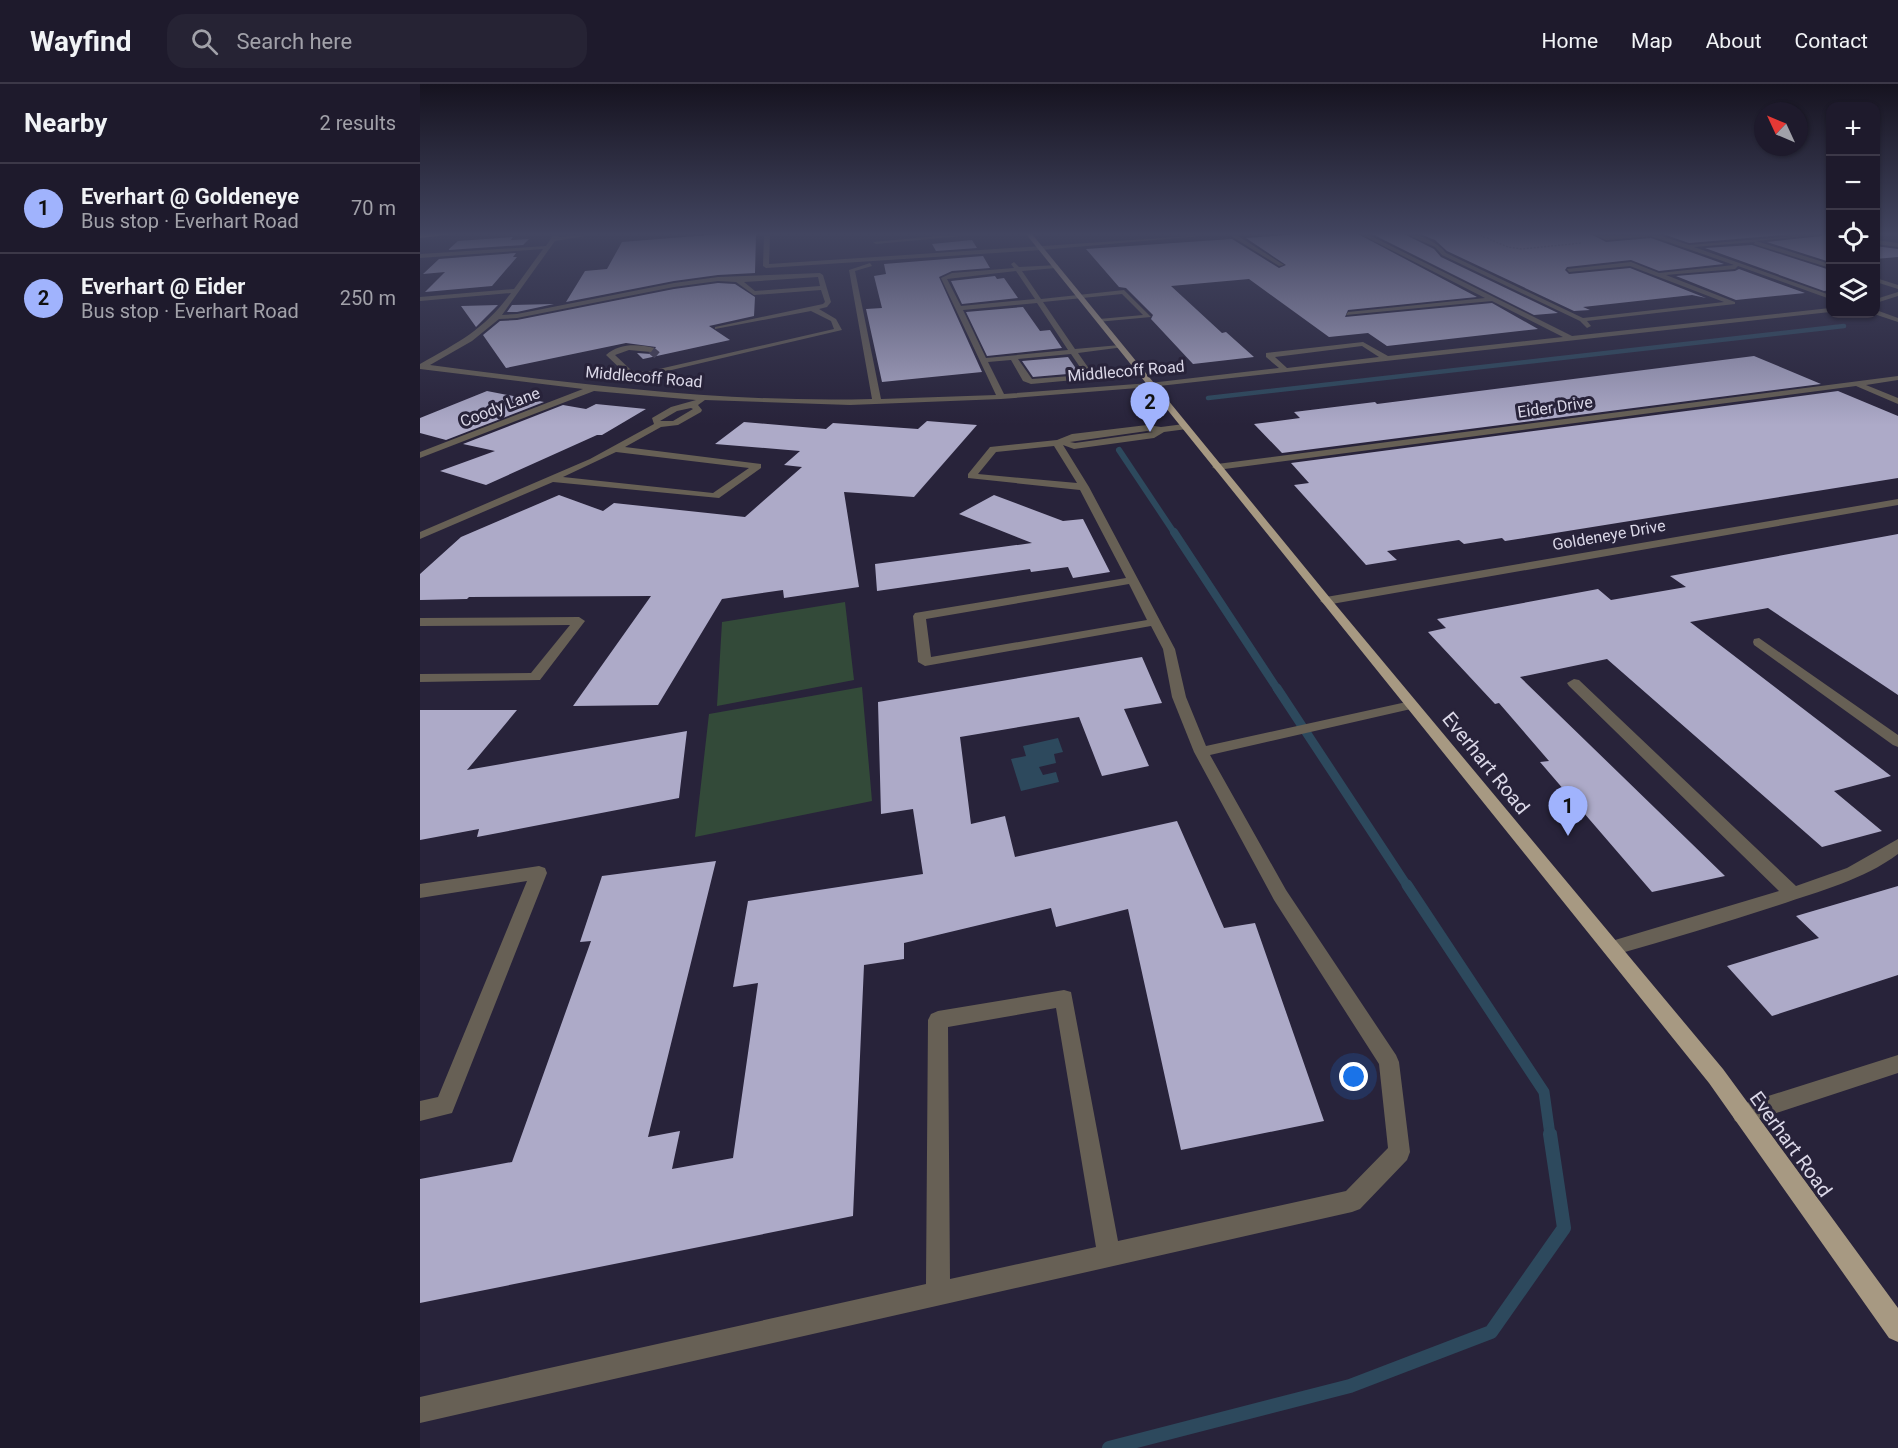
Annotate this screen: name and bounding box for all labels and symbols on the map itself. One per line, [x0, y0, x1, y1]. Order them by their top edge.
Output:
north arrow [1754, 102, 1808, 156]
street label: Middlecoff Road [1067, 356, 1185, 386]
street label: Middlecoff Road [585, 362, 703, 392]
pin: 2 [1130, 382, 1170, 432]
street label: Coody Lane [457, 383, 543, 431]
street label: Eider Drive [1516, 392, 1594, 422]
street label: Goldeneye Drive [1551, 516, 1667, 554]
street label: Everhart Road [1437, 707, 1535, 819]
pin: 1 [1548, 786, 1588, 836]
your location [1339, 1062, 1368, 1091]
street label: Everhart Road [1745, 1087, 1837, 1201]

